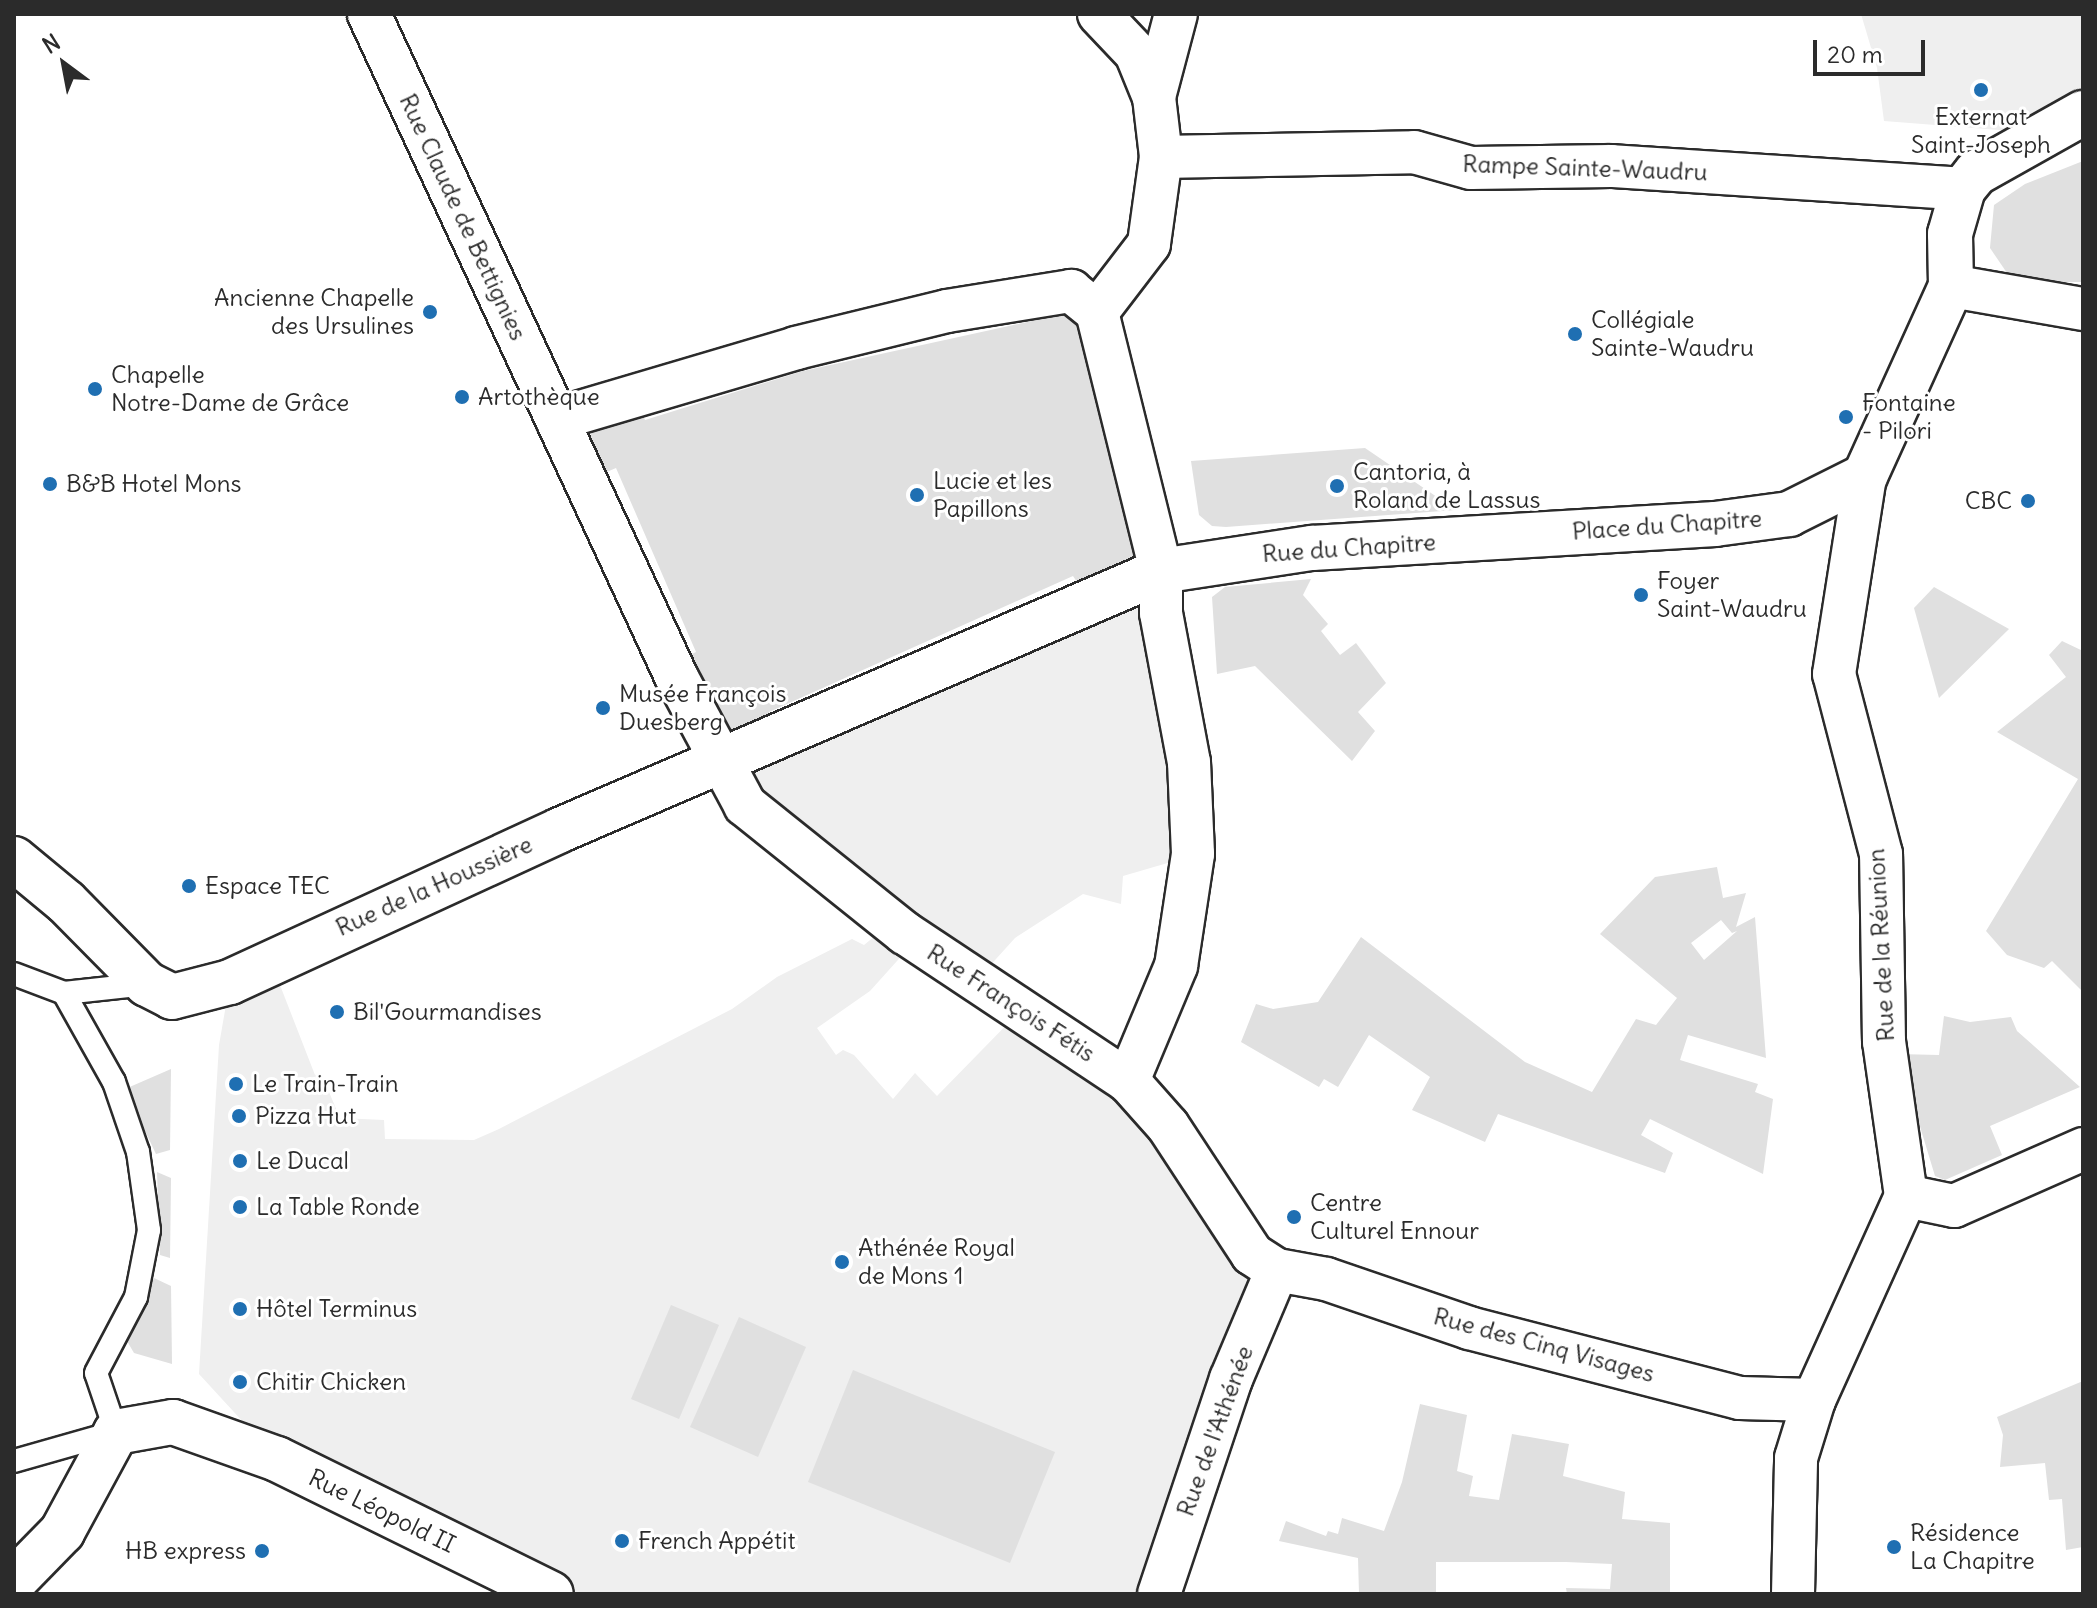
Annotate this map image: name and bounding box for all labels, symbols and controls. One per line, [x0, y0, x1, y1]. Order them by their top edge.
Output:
north arrow [24, 24, 104, 104]
scale bar [1817, 24, 1929, 74]
text: N [37, 28, 65, 60]
text: 20 m [1827, 39, 1883, 69]
marker: Externat Saint-Joseph [1972, 81, 1990, 99]
street label: Rue Claude de Bettignies [393, 89, 533, 345]
place label: Externat Saint-Joseph [1911, 103, 2051, 159]
street label: Rampe Sainte-Waudru [1462, 149, 1708, 187]
place label: Ancienne Chapelle des Ursulines [214, 284, 414, 340]
marker: Ancienne Chapelle des Ursulines [421, 303, 439, 321]
place label: Collégiale Sainte-Waudru [1591, 306, 1754, 362]
marker: Collégiale Sainte-Waudru [1566, 325, 1584, 343]
place label: Chapelle Notre-Dame de Grâce [111, 361, 349, 417]
marker: Chapelle Notre-Dame de Grâce [86, 380, 104, 398]
place label: Artothèque [478, 383, 600, 411]
marker: Artothèque [453, 388, 471, 406]
place label: Fontaine - Pilori [1862, 389, 1956, 445]
marker: Fontaine - Pilori [1837, 408, 1855, 426]
place label: Cantoria, à Roland de Lassus [1353, 458, 1540, 514]
place label: Lucie et les Papillons [933, 467, 1052, 523]
place label: B&B Hotel Mons [66, 470, 241, 498]
marker: B&B Hotel Mons [41, 475, 59, 493]
marker: Cantoria, à Roland de Lassus [1328, 477, 1346, 495]
marker: Lucie et les Papillons [908, 486, 926, 504]
place label: CBC [1965, 487, 2012, 515]
marker: CBC [2019, 492, 2037, 510]
street label: Place du Chapitre [1571, 504, 1763, 546]
street label: Rue du Chapitre [1261, 528, 1437, 568]
place label: Foyer Saint-Waudru [1657, 567, 1807, 623]
marker: Foyer Saint-Waudru [1632, 586, 1650, 604]
place label: Musée François Duesberg [619, 680, 786, 736]
marker: Musée François Duesberg [594, 699, 612, 717]
street label: Rue de la Houssière [331, 830, 537, 942]
street label: Rue de la Réunion [1862, 848, 1900, 1042]
place label: Espace TEC [205, 872, 330, 900]
marker: Espace TEC [180, 877, 198, 895]
street label: Rue François Fétis [922, 938, 1100, 1068]
place label: Bil'Gourmandises [353, 998, 542, 1026]
marker: Bil'Gourmandises [328, 1003, 346, 1021]
place label: Le Train-Train [252, 1070, 399, 1098]
marker: Le Train-Train [227, 1075, 245, 1093]
place label: Pizza Hut [255, 1102, 356, 1130]
marker: Pizza Hut [230, 1107, 248, 1125]
place label: Le Ducal [256, 1147, 349, 1175]
marker: Le Ducal [231, 1152, 249, 1170]
place label: Centre Culturel Ennour [1310, 1189, 1479, 1245]
place label: La Table Ronde [256, 1193, 420, 1221]
marker: La Table Ronde [231, 1198, 249, 1216]
marker: Centre Culturel Ennour [1285, 1208, 1303, 1226]
place label: Athénée Royal de Mons 1 [858, 1234, 1015, 1290]
marker: Athénée Royal de Mons 1 [833, 1253, 851, 1271]
place label: Hôtel Terminus [256, 1295, 417, 1323]
marker: Hôtel Terminus [231, 1300, 249, 1318]
street label: Rue des Cinq Visages [1430, 1302, 1658, 1388]
street label: Rue de l'Athénée [1171, 1342, 1259, 1520]
place label: Chitir Chicken [256, 1368, 406, 1396]
marker: Chitir Chicken [231, 1373, 249, 1391]
street label: Rue Léopold II [304, 1463, 460, 1559]
place label: Résidence La Chapitre [1910, 1519, 2035, 1575]
place label: French Appétit [638, 1527, 796, 1555]
marker: French Appétit [613, 1532, 631, 1550]
place label: HB express [125, 1537, 246, 1565]
marker: Résidence La Chapitre [1885, 1538, 1903, 1556]
marker: HB express [253, 1542, 271, 1560]

